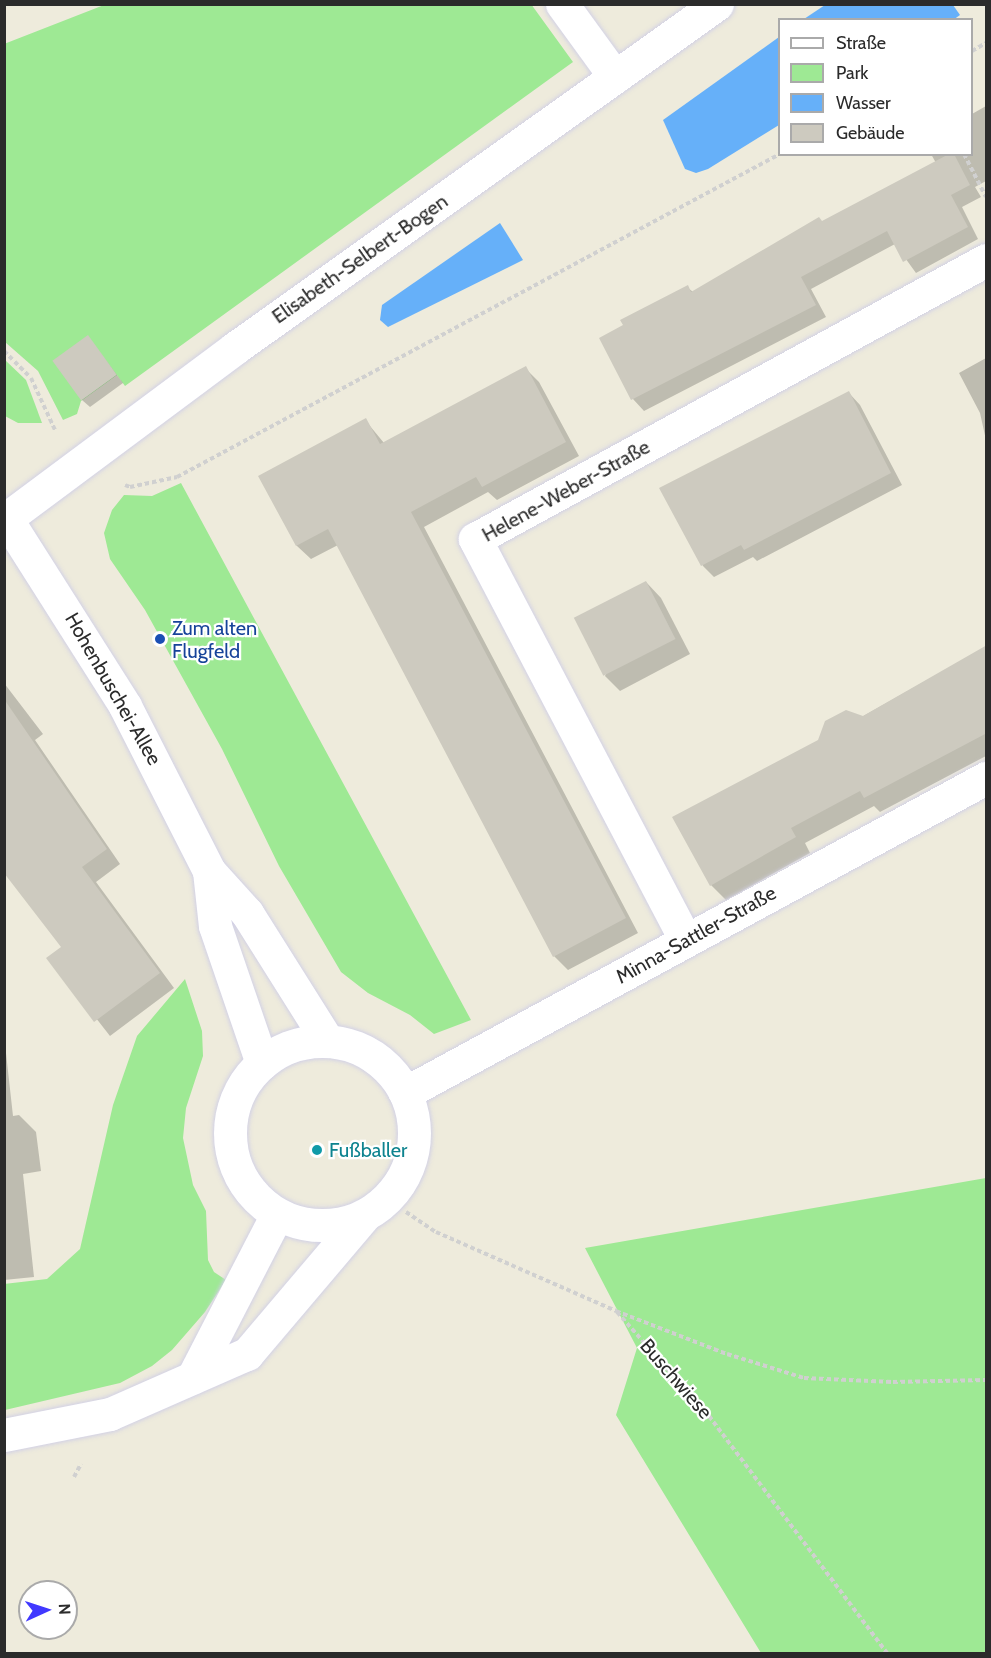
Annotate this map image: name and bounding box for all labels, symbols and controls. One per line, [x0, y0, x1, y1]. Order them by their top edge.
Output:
legend [778, 18, 973, 156]
text: Straße [836, 32, 886, 54]
text: Park [836, 62, 868, 84]
text: Wasser [836, 92, 891, 114]
text: Gebäude [836, 122, 905, 144]
street label: Elisabeth-Selbert-Bogen [268, 189, 452, 329]
street label: Helene-Weber-Straße [478, 435, 654, 547]
street label: Hohenbuschei-Allee [60, 609, 166, 769]
place label: Zum alten Flugfeld [172, 616, 257, 663]
marker: Zum alten Flugfeld [153, 632, 167, 646]
street label: Minna-Sattler-Straße [612, 881, 780, 989]
place label: Fußballer [329, 1138, 407, 1162]
marker: Fußballer [310, 1143, 324, 1157]
street label: Buschwiese [635, 1334, 717, 1424]
north arrow [18, 1580, 78, 1640]
text: N [55, 1603, 74, 1615]

